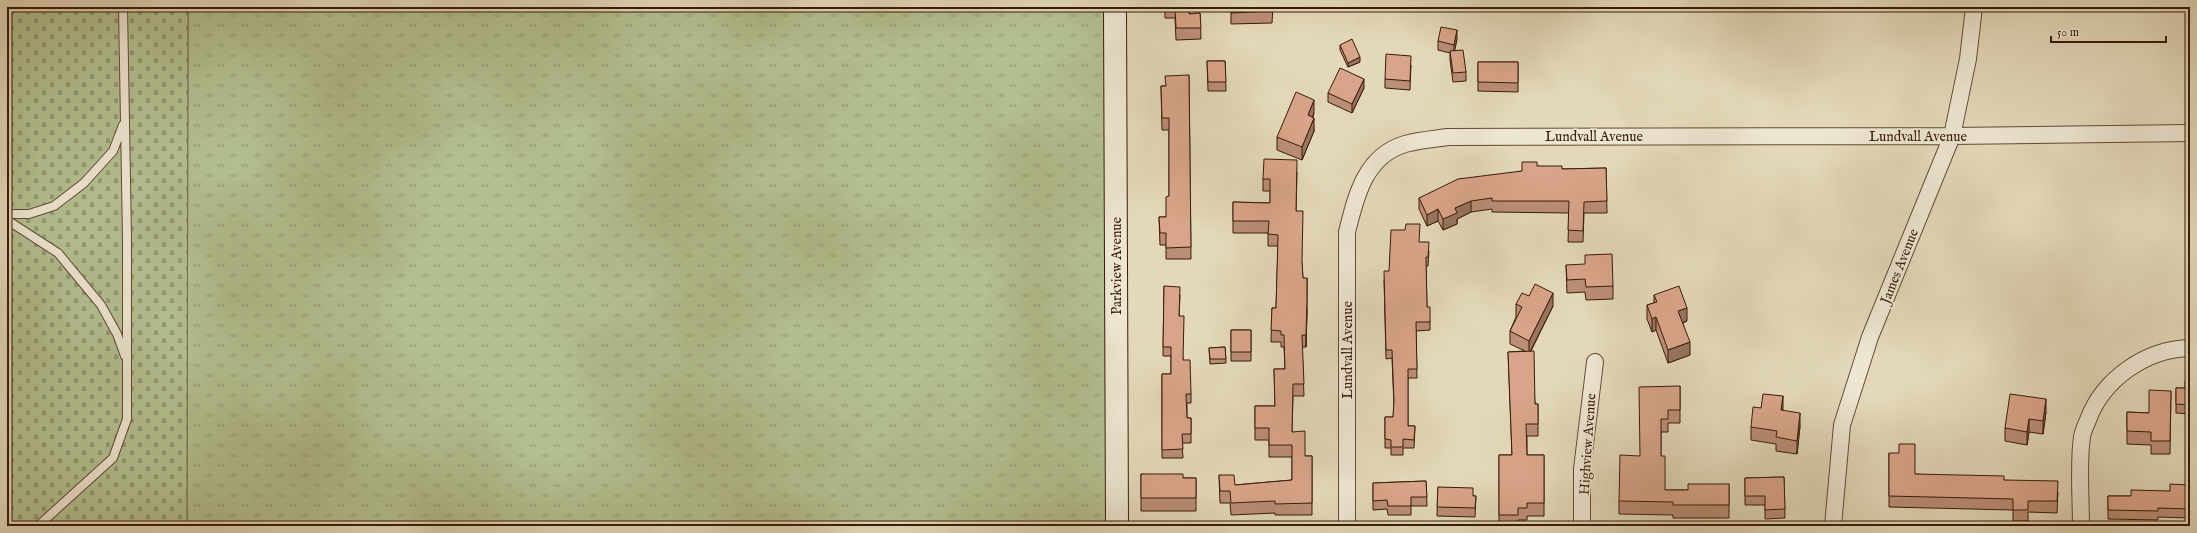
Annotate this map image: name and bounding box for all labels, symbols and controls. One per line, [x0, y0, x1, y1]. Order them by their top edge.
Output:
scale bar [2051, 18, 2166, 44]
text: 50 m [2057, 25, 2079, 40]
street label: Lundvall Avenue [1545, 128, 1643, 146]
street label: Lundvall Avenue [1869, 128, 1967, 146]
street label: Parkview Avenue [1108, 216, 1126, 315]
street label: James Avenue [1876, 226, 1923, 308]
street label: Lundvall Avenue [1339, 301, 1357, 399]
street label: Highview Avenue [1575, 392, 1601, 496]

